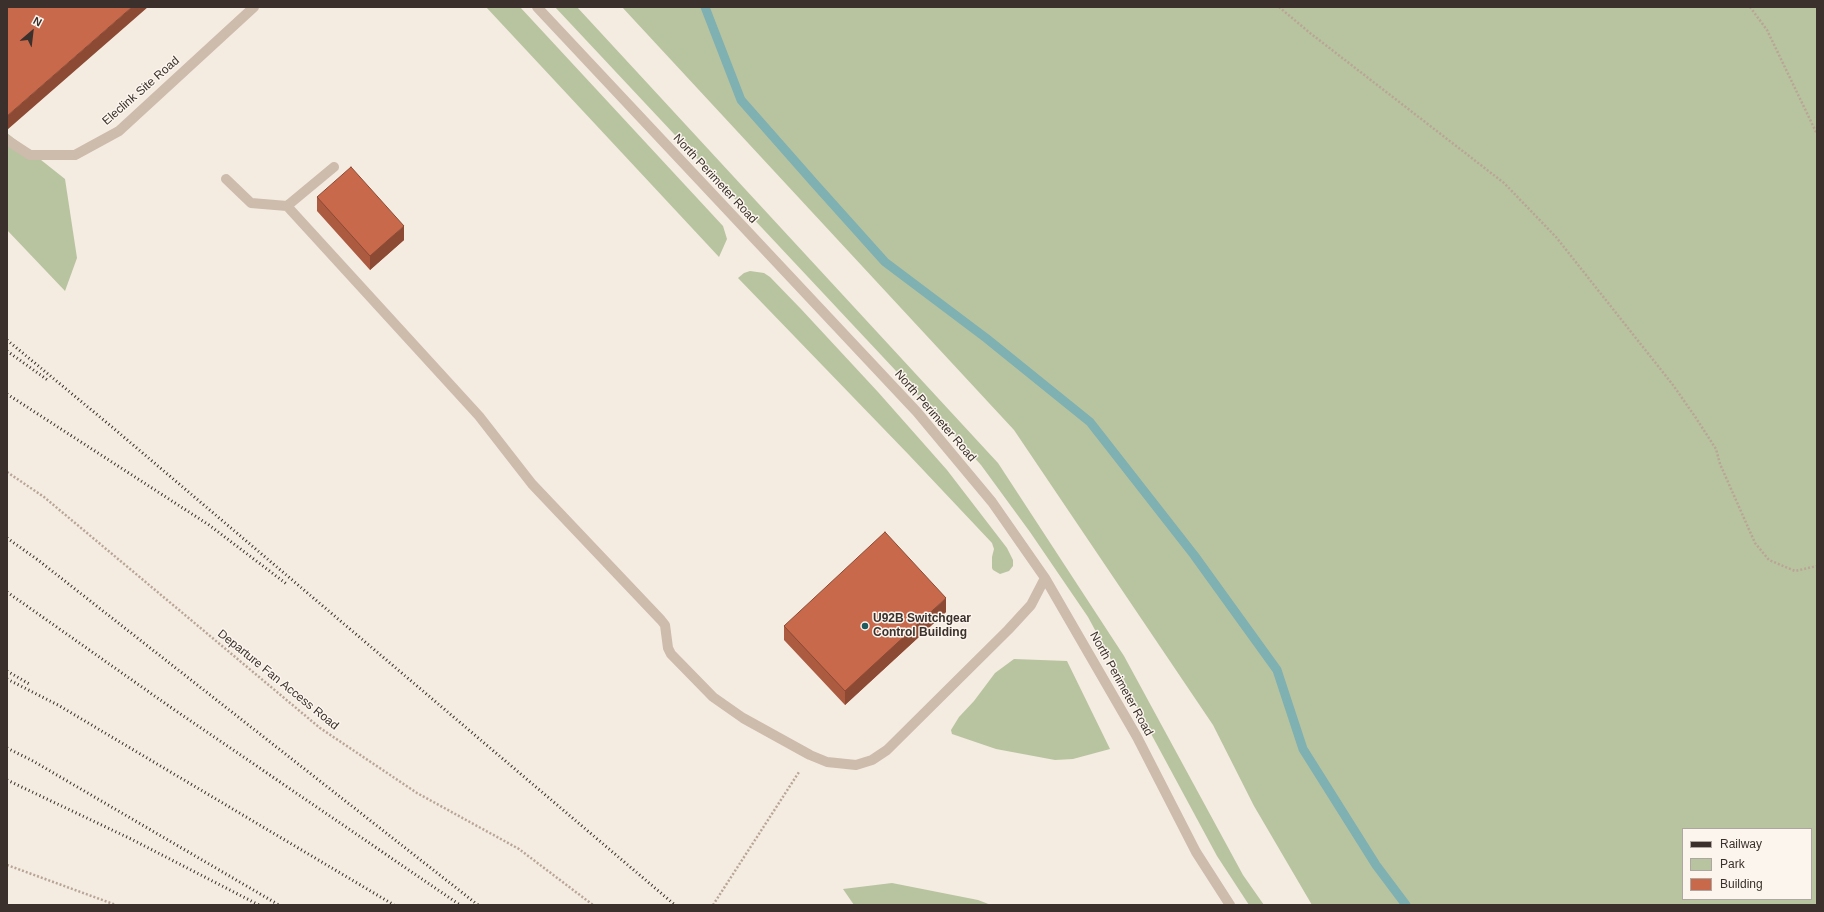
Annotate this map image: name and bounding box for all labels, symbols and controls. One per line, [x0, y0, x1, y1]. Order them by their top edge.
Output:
north arrow [12, 12, 52, 52]
text: N [31, 14, 44, 29]
street label: Eleclink Site Road [100, 54, 182, 128]
street label: North Perimeter Road [670, 131, 760, 227]
street label: North Perimeter Road [891, 367, 979, 465]
place label: U92B Switchgear Control Building [873, 612, 971, 640]
marker: U92B Switchgear Control Building [860, 621, 870, 631]
street label: Departure Fan Access Road [215, 627, 341, 733]
street label: North Perimeter Road [1086, 629, 1156, 739]
legend [1682, 828, 1812, 900]
text: Railway [1720, 837, 1762, 851]
text: Park [1720, 857, 1745, 871]
text: Building [1720, 877, 1763, 891]

